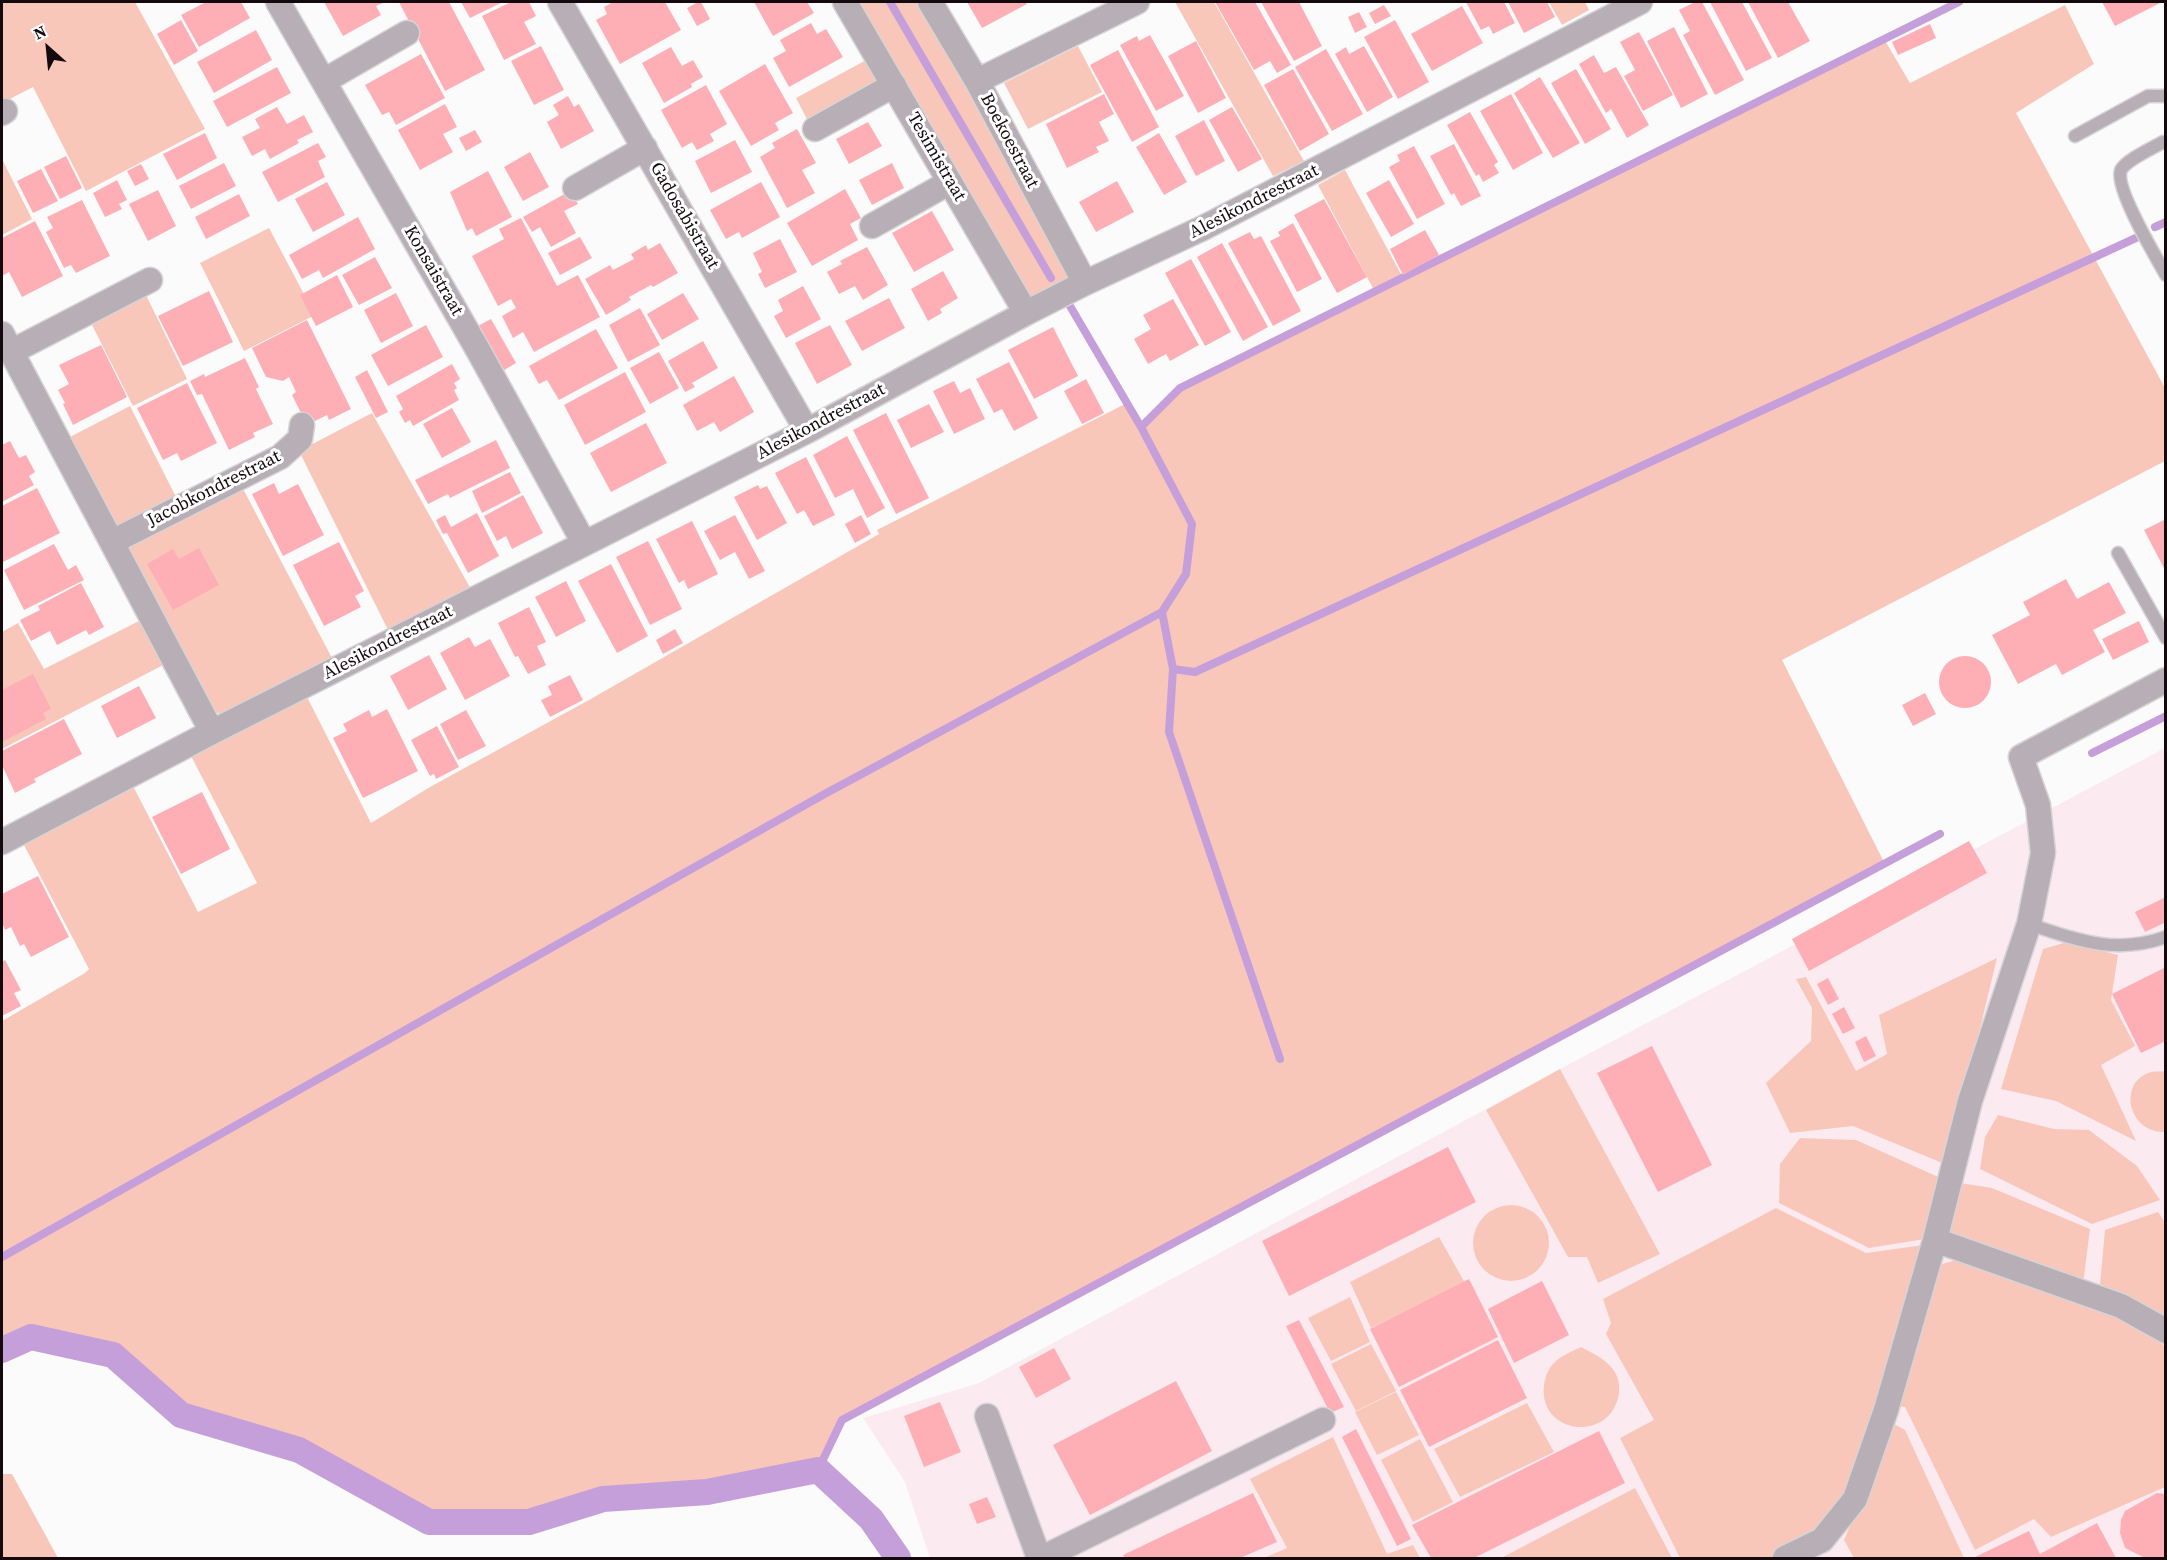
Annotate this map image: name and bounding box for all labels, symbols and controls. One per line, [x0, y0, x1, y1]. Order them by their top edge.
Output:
north arrow [18, 18, 78, 78]
text: N [30, 20, 50, 44]
street label: Boekoestraat [975, 90, 1043, 192]
street label: Tesimistraat [902, 109, 970, 205]
street label: Gadosabistraat [645, 159, 723, 273]
street label: Alesikondrestraat [1186, 160, 1322, 244]
street label: Konsaistraat [399, 222, 467, 320]
street label: Alesikondrestraat [753, 379, 889, 465]
street label: Jacobkondrestraat [144, 446, 284, 532]
street label: Alesikondrestraat [320, 601, 456, 685]

